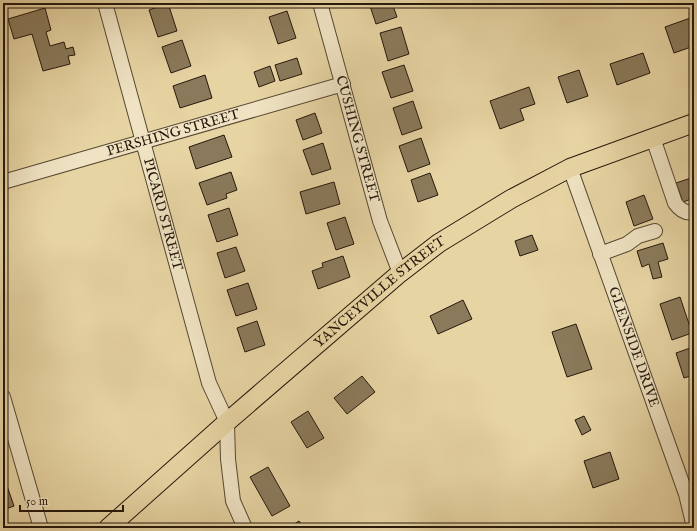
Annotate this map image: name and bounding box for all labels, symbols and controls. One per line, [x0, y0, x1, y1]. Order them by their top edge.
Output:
street label: CUSHING STREET [331, 74, 384, 205]
street label: PERSHING STREET [105, 105, 242, 161]
street label: PICARD STREET [139, 156, 187, 273]
street label: YANCEYVILLE STREET [311, 232, 449, 352]
street label: GLENSIDE DRIVE [604, 284, 663, 410]
scale bar [20, 487, 123, 513]
text: 50 m [26, 494, 48, 509]

